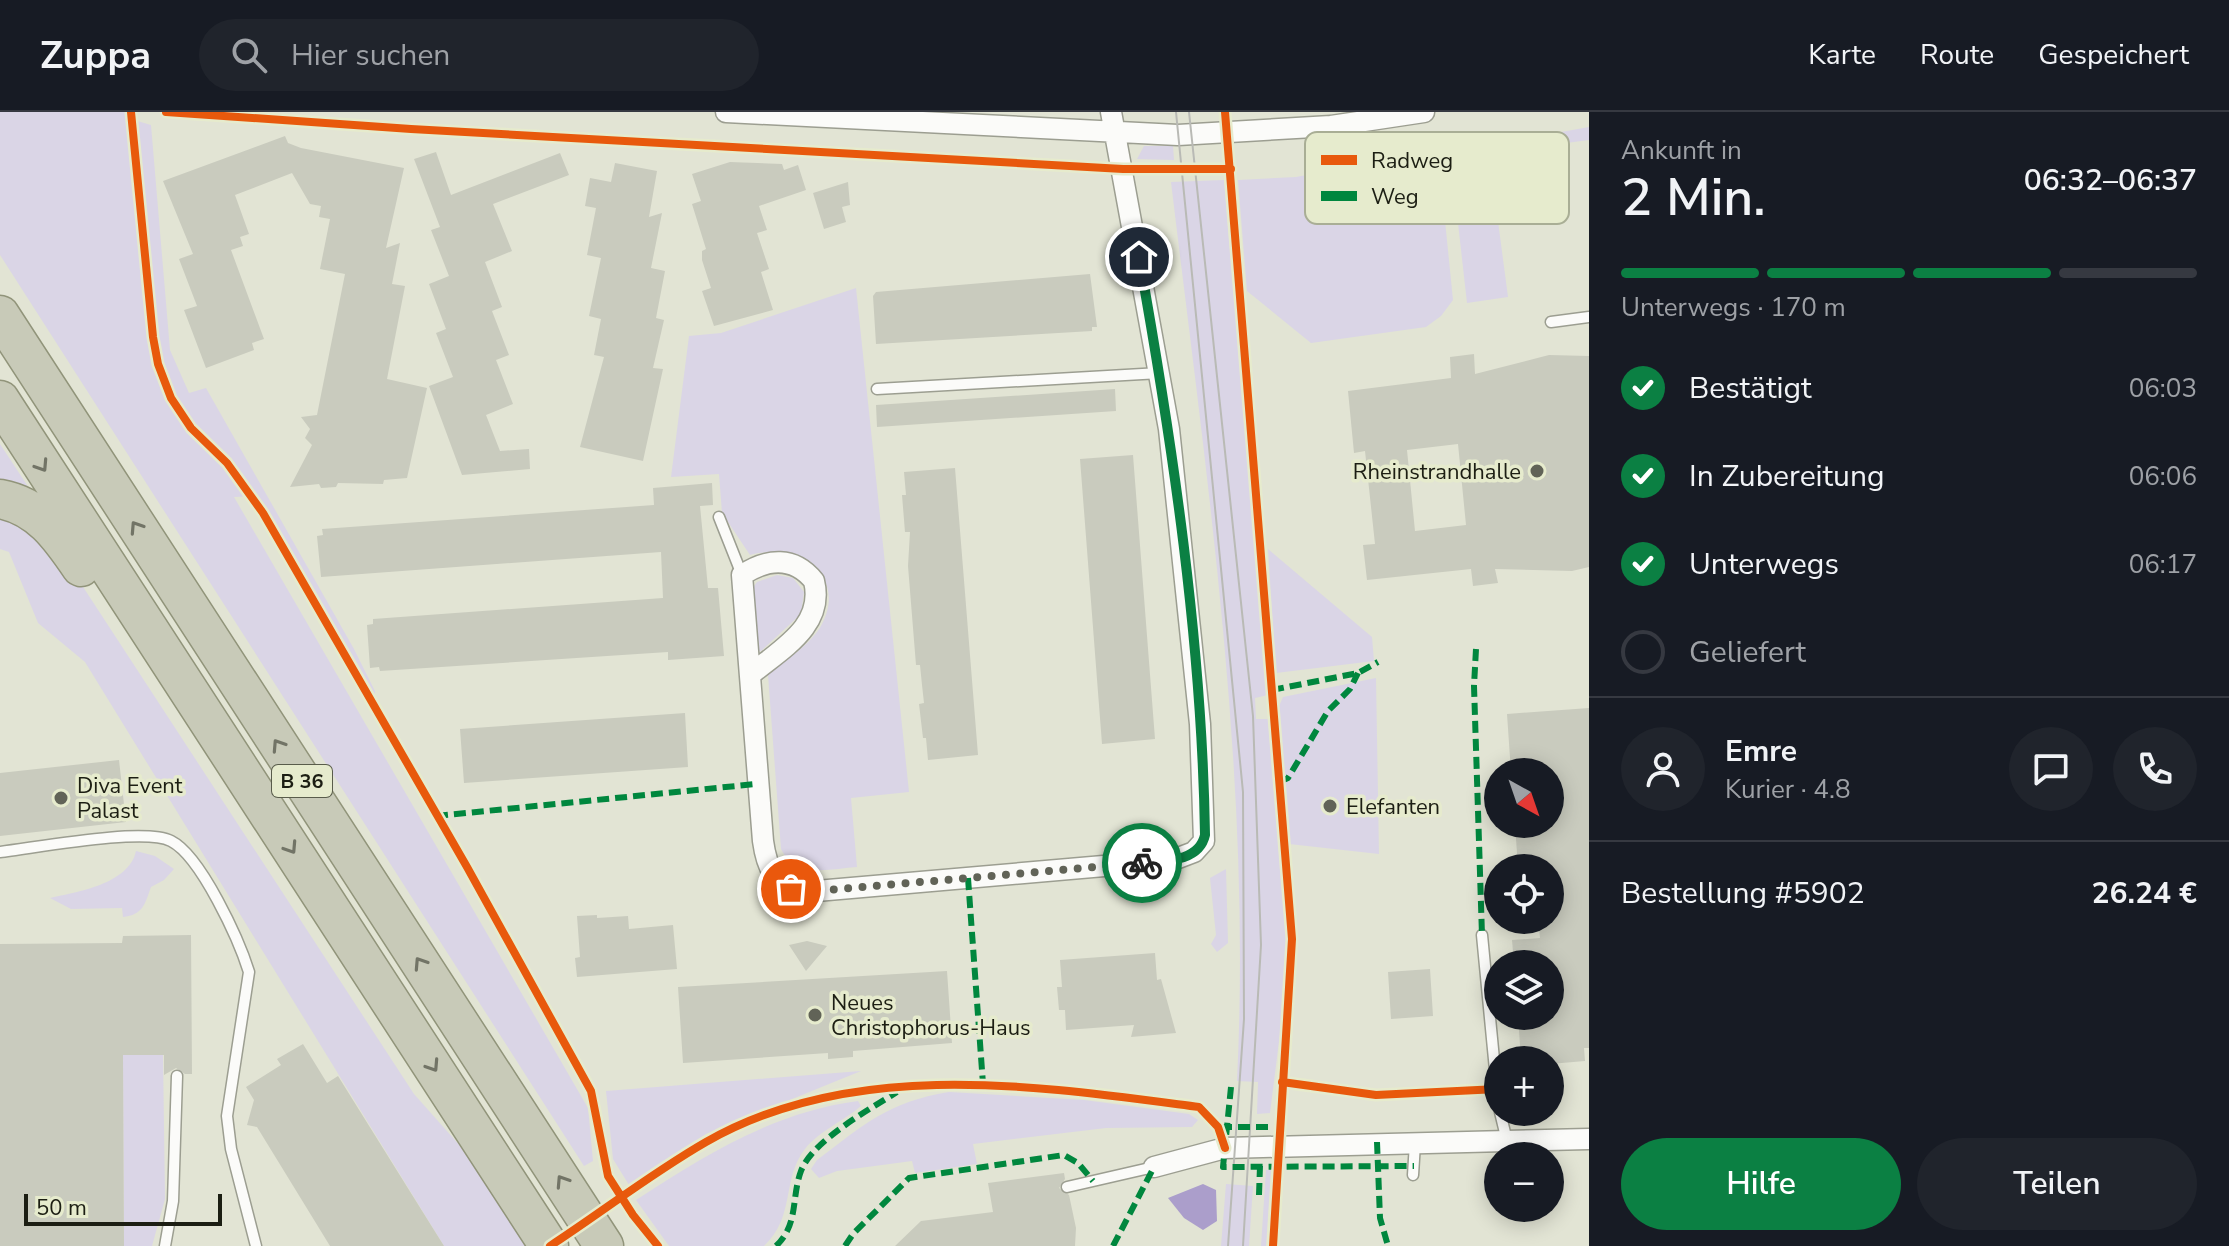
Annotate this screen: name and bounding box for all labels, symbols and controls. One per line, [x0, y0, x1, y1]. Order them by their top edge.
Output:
search box [199, 19, 759, 91]
text: Zuppa [40, 30, 151, 81]
icon: search [227, 33, 271, 77]
text: Hier suchen [291, 35, 450, 76]
text: Karte [1808, 36, 1876, 74]
text: Route [1920, 36, 1994, 74]
text: Gespeichert [2038, 36, 2189, 74]
legend [1305, 132, 1569, 224]
text: Ankunft in [1621, 133, 1742, 168]
text: Radweg [1371, 146, 1453, 176]
text: 06:32–06:37 [2024, 160, 2197, 201]
text: 2 Min. [1621, 162, 1766, 233]
text: Weg [1371, 182, 1419, 212]
pin [1105, 223, 1173, 291]
icon: home [1117, 235, 1161, 279]
text: Unterwegs · 170 m [1621, 290, 1846, 325]
icon: check [1621, 366, 1665, 410]
text: Bestätigt [1689, 368, 1811, 409]
text: 06:03 [2129, 371, 2197, 406]
icon: check [1621, 454, 1665, 498]
text: In Zubereitung [1689, 456, 1885, 497]
one-way arrow [33, 457, 48, 471]
place label: Rheinstrandhalle [1353, 457, 1521, 487]
text: 06:06 [2129, 459, 2197, 494]
marker: Rheinstrandhalle [1528, 462, 1546, 480]
one-way arrow [131, 521, 146, 536]
icon: check [1621, 542, 1665, 586]
text: Unterwegs [1689, 544, 1839, 585]
text: 06:17 [2129, 547, 2197, 582]
text: Geliefert [1689, 632, 1806, 673]
button: person [1621, 727, 1705, 811]
button: chat [2009, 727, 2093, 811]
button: phone [2113, 727, 2197, 811]
text: Emre [1725, 731, 1797, 772]
one-way arrow [273, 739, 288, 754]
north arrow [1484, 758, 1564, 838]
map controls [1484, 758, 1564, 1222]
road number: B 36 [272, 765, 332, 797]
place label: Diva Event Palast [77, 771, 183, 826]
text: Kurier · 4.8 [1725, 772, 1850, 807]
marker: Diva Event Palast [52, 789, 70, 807]
place label: Elefanten [1346, 792, 1440, 822]
marker: Elefanten [1321, 797, 1339, 815]
courier [1102, 823, 1182, 903]
one-way arrow [281, 839, 296, 854]
icon: bike [1120, 841, 1164, 885]
button: locate [1484, 854, 1564, 934]
pin [757, 855, 825, 923]
icon: bag [769, 867, 813, 911]
text: Bestellung #5902 [1621, 873, 1865, 914]
text: 26.24 € [2091, 873, 2197, 914]
button: layers [1484, 950, 1564, 1030]
one-way arrow [415, 957, 430, 971]
place label: Neues Christophorus-Haus [831, 988, 1031, 1043]
marker: Neues Christophorus-Haus [806, 1006, 824, 1024]
button: + [1484, 1046, 1564, 1126]
one-way arrow [423, 1057, 438, 1072]
button: Hilfe [1621, 1138, 1901, 1230]
button: Teilen [1917, 1138, 2197, 1230]
button: − [1484, 1142, 1564, 1222]
one-way arrow [557, 1175, 572, 1189]
scale bar [24, 1190, 222, 1226]
text: 50 m [36, 1193, 87, 1223]

